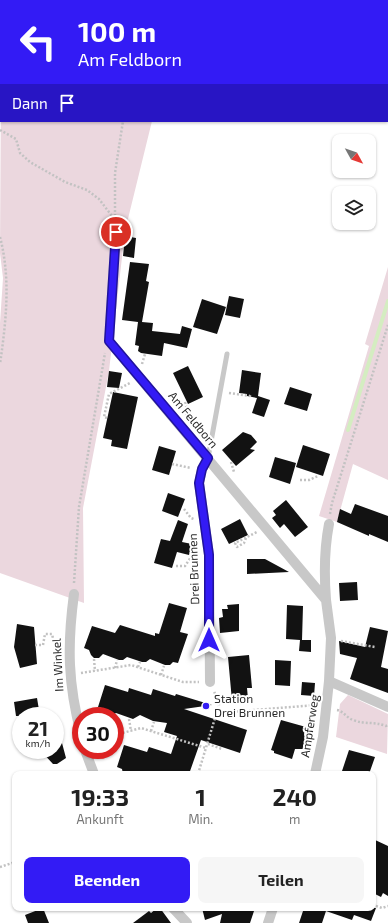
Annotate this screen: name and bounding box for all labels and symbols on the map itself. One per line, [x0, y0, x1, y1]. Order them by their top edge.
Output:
north arrow [332, 134, 376, 178]
pin [99, 215, 133, 249]
street label: Am Feldborn [166, 388, 221, 450]
street label: Drei Brunnen [185, 533, 201, 605]
position arrow [188, 619, 230, 661]
street label: Im Winkel [49, 638, 65, 692]
place label: Station Drei Brunnen [214, 691, 285, 719]
street label: Ampferweg [297, 693, 321, 758]
marker: Station Drei Brunnen [201, 701, 211, 711]
speed limit sign: 30 [72, 707, 124, 759]

